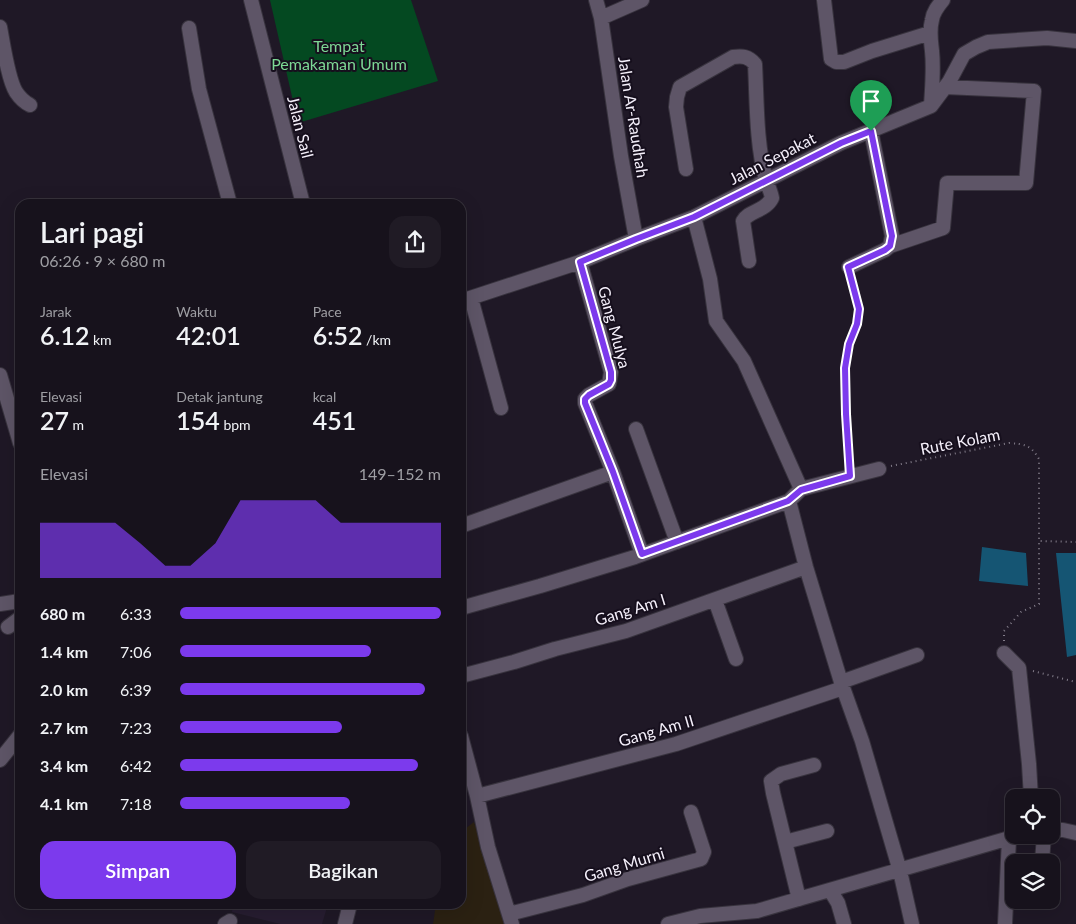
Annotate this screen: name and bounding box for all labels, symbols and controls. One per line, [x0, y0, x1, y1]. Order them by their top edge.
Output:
park label: Tempat Pemakaman Umum [271, 36, 407, 73]
street label: Jalan Ar-Raudhah [615, 55, 653, 179]
pin [850, 80, 892, 131]
icon: arrive [857, 87, 885, 115]
street label: Jalan Sail [284, 94, 318, 160]
street label: Jalan Sepakat [725, 128, 819, 188]
text: Lari pagi [40, 215, 144, 249]
button: share [389, 216, 441, 268]
text: 06:26 · 9 × 680 m [40, 251, 165, 270]
street label: Gang Mulya [595, 284, 635, 370]
text: Jarak [40, 303, 72, 320]
text: Waktu [176, 303, 217, 320]
text: Pace [313, 303, 342, 320]
text: 6.12 [40, 320, 89, 350]
text: 42:01 [176, 320, 241, 350]
text: 6:52 [313, 320, 363, 350]
text: km [89, 331, 112, 348]
text: /km [363, 331, 391, 348]
text: Elevasi [40, 388, 82, 405]
text: Detak jantung [176, 388, 263, 405]
text: kcal [313, 388, 336, 405]
text: 27 [40, 405, 69, 435]
text: 154 [176, 405, 220, 435]
text: 451 [313, 405, 356, 435]
text: m [69, 416, 84, 433]
text: bpm [220, 416, 251, 433]
street label: Rute Kolam [919, 424, 1001, 458]
text: Elevasi [40, 464, 88, 483]
text: 149–152 m [359, 464, 441, 483]
street label: Gang Am I [592, 589, 668, 629]
text: 680 m [40, 604, 85, 623]
text: 6:33 [120, 604, 152, 623]
text: 1.4 km [40, 642, 88, 661]
text: 7:06 [120, 642, 152, 661]
text: 2.0 km [40, 680, 88, 699]
text: 6:39 [120, 680, 152, 699]
street label: Gang Am II [616, 710, 696, 750]
text: 2.7 km [40, 718, 88, 737]
text: 7:23 [120, 718, 152, 737]
text: 3.4 km [40, 756, 88, 775]
text: 6:42 [120, 756, 152, 775]
map controls [1005, 789, 1060, 909]
button: locate [1005, 789, 1060, 844]
text: 4.1 km [40, 794, 88, 813]
text: 7:18 [120, 794, 152, 813]
button: Simpan [40, 841, 236, 899]
button: Bagikan [246, 841, 441, 899]
street label: Gang Murni [581, 843, 667, 885]
button: layers [1005, 854, 1060, 909]

